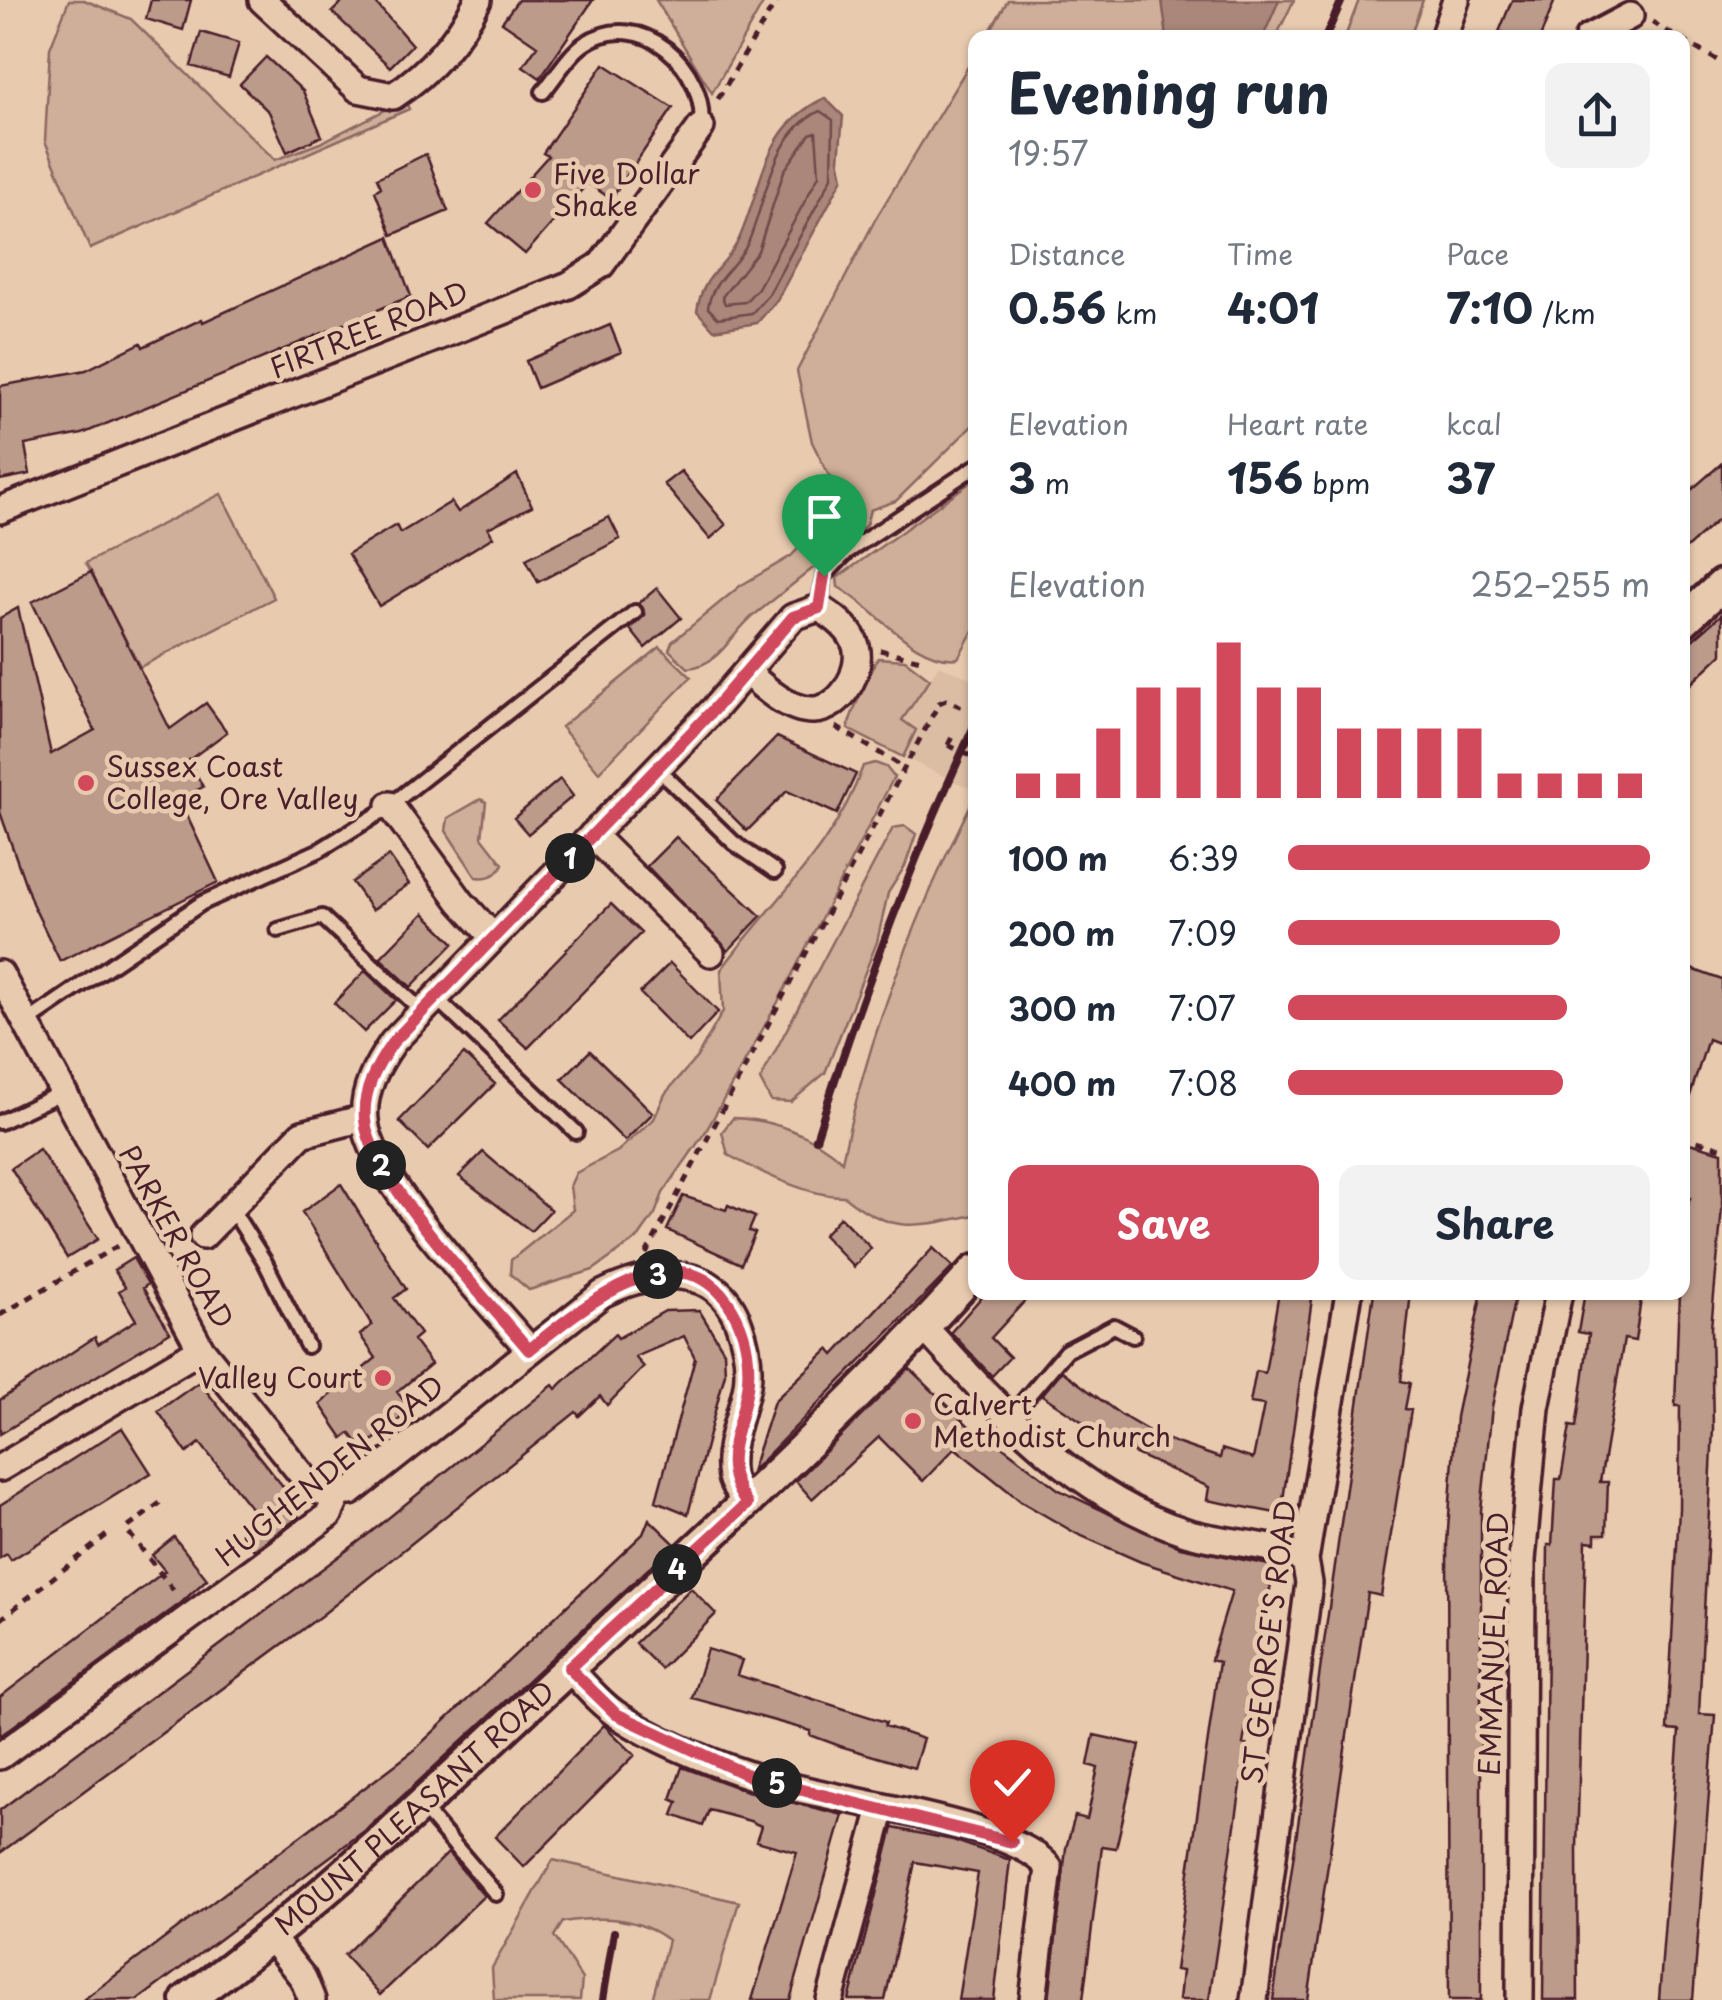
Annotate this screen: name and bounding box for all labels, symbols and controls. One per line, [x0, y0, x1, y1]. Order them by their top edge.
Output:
text: Evening run [1008, 50, 1330, 133]
button: share [1545, 63, 1650, 168]
text: 19:57 [1008, 129, 1089, 177]
place label: Five Dollar Shake [553, 151, 700, 226]
marker: Five Dollar Shake [522, 179, 544, 201]
text: Distance [1008, 232, 1126, 275]
text: Time [1227, 232, 1293, 275]
text: Pace [1446, 232, 1509, 275]
street label: FIRTREE ROAD [263, 269, 474, 388]
text: 0.56 [1008, 275, 1106, 338]
text: 4:01 [1227, 275, 1319, 338]
text: 7:10 [1446, 275, 1533, 338]
text: km [1106, 291, 1158, 334]
text: /km [1533, 291, 1596, 334]
text: Elevation [1008, 402, 1129, 445]
text: Heart rate [1227, 402, 1368, 445]
text: kcal [1446, 402, 1502, 445]
text: 3 [1008, 445, 1036, 508]
text: 156 [1227, 445, 1303, 508]
text: 37 [1446, 445, 1495, 508]
text: m [1036, 461, 1070, 504]
text: bpm [1303, 461, 1370, 504]
pin [782, 474, 867, 577]
icon: arrive [797, 489, 852, 544]
text: Elevation [1008, 560, 1146, 608]
text: 252–255 m [1470, 560, 1650, 608]
place label: Sussex Coast College, Ore Valley [106, 744, 359, 819]
marker: Sussex Coast College, Ore Valley [75, 772, 97, 794]
pin: 1 [545, 833, 595, 883]
text: 100 m [1008, 834, 1108, 882]
text: 6:39 [1168, 834, 1239, 882]
text: 1 [563, 836, 577, 879]
text: 200 m [1008, 909, 1115, 957]
text: 7:09 [1168, 909, 1237, 957]
text: 300 m [1008, 984, 1116, 1032]
text: 7:07 [1168, 984, 1236, 1032]
text: 400 m [1008, 1059, 1116, 1107]
text: 7:08 [1168, 1059, 1238, 1107]
street label: PARKER ROAD [109, 1137, 246, 1336]
pin: 2 [356, 1140, 406, 1190]
text: 2 [371, 1143, 391, 1186]
button: Save [1008, 1165, 1319, 1280]
button: Share [1339, 1165, 1650, 1280]
pin: 3 [633, 1249, 683, 1299]
text: 3 [649, 1252, 667, 1295]
place label: Valley Court [198, 1355, 363, 1398]
street label: HUGHENDEN ROAD [205, 1364, 453, 1576]
marker: Valley Court [372, 1367, 394, 1389]
place label: Calvert Methodist Church [933, 1382, 1171, 1457]
marker: Calvert Methodist Church [902, 1410, 924, 1432]
street label: ST GEORGE'S ROAD [1229, 1497, 1306, 1786]
street label: EMMANUEL ROAD [1466, 1511, 1519, 1777]
pin: 4 [652, 1544, 702, 1594]
text: 4 [667, 1547, 687, 1590]
street label: MOUNT PLEASANT ROAD [264, 1669, 563, 1945]
pin [970, 1740, 1055, 1843]
icon: check [985, 1755, 1040, 1810]
pin: 5 [752, 1758, 802, 1808]
text: 5 [768, 1761, 786, 1804]

